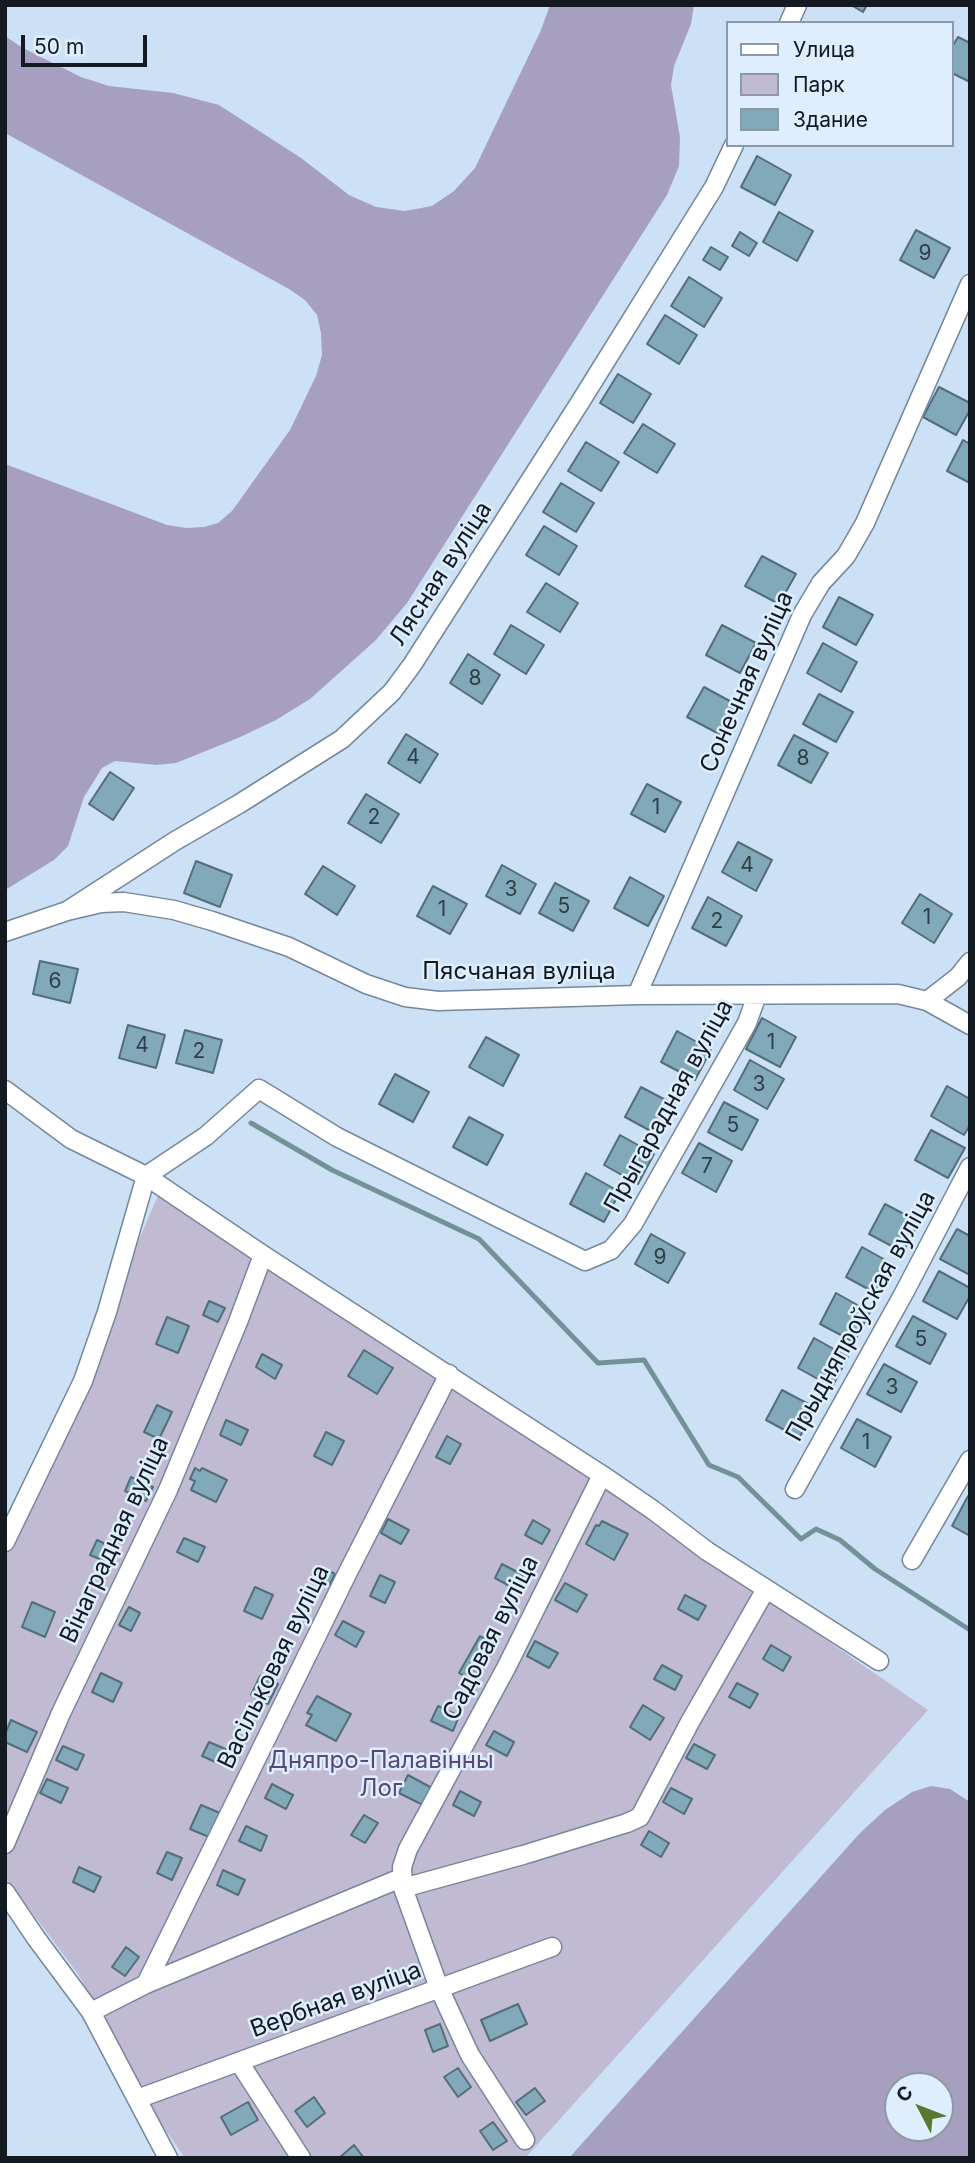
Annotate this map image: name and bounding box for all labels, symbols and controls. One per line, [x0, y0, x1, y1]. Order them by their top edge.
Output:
scale bar [24, 21, 150, 65]
legend [726, 21, 954, 147]
text: 50 m [34, 34, 84, 59]
text: Улица [793, 37, 855, 62]
text: Парк [793, 72, 845, 97]
text: Здание [793, 107, 868, 132]
house number: 9 [918, 241, 932, 267]
street label: Лясная вуліца [384, 497, 498, 651]
street label: Сонечная вуліца [694, 587, 800, 777]
house number: 8 [469, 666, 481, 692]
house number: 4 [406, 745, 420, 771]
house number: 8 [797, 746, 809, 772]
house number: 1 [652, 795, 660, 821]
house number: 2 [368, 805, 380, 831]
house number: 4 [740, 853, 754, 879]
house number: 3 [505, 877, 517, 903]
house number: 5 [558, 894, 570, 920]
house number: 1 [438, 897, 446, 923]
house number: 1 [923, 905, 931, 931]
house number: 2 [711, 909, 723, 935]
street label: Пясчаная вуліца [422, 958, 616, 986]
house number: 6 [48, 969, 62, 995]
street label: Прыгарадная вуліца [599, 995, 739, 1217]
house number: 1 [767, 1030, 775, 1056]
house number: 4 [135, 1033, 149, 1059]
house number: 2 [193, 1039, 205, 1065]
house number: 3 [753, 1072, 765, 1098]
house number: 5 [727, 1113, 739, 1139]
house number: 7 [701, 1154, 713, 1180]
street label: Прыдняпроўская вуліца [780, 1186, 942, 1446]
house number: 9 [653, 1245, 667, 1271]
house number: 5 [915, 1327, 927, 1353]
house number: 3 [886, 1375, 898, 1401]
house number: 1 [862, 1430, 870, 1456]
street label: Вінаградная вуліца [54, 1432, 176, 1648]
street label: Садовая вуліца [437, 1551, 545, 1725]
street label: Васільковая вуліца [212, 1560, 336, 1774]
park label: Дняпро-Палавінны Лог [268, 1747, 494, 1803]
street label: Вербная вуліца [247, 1956, 425, 2044]
north arrow [884, 2072, 954, 2142]
text: С [891, 2081, 918, 2107]

